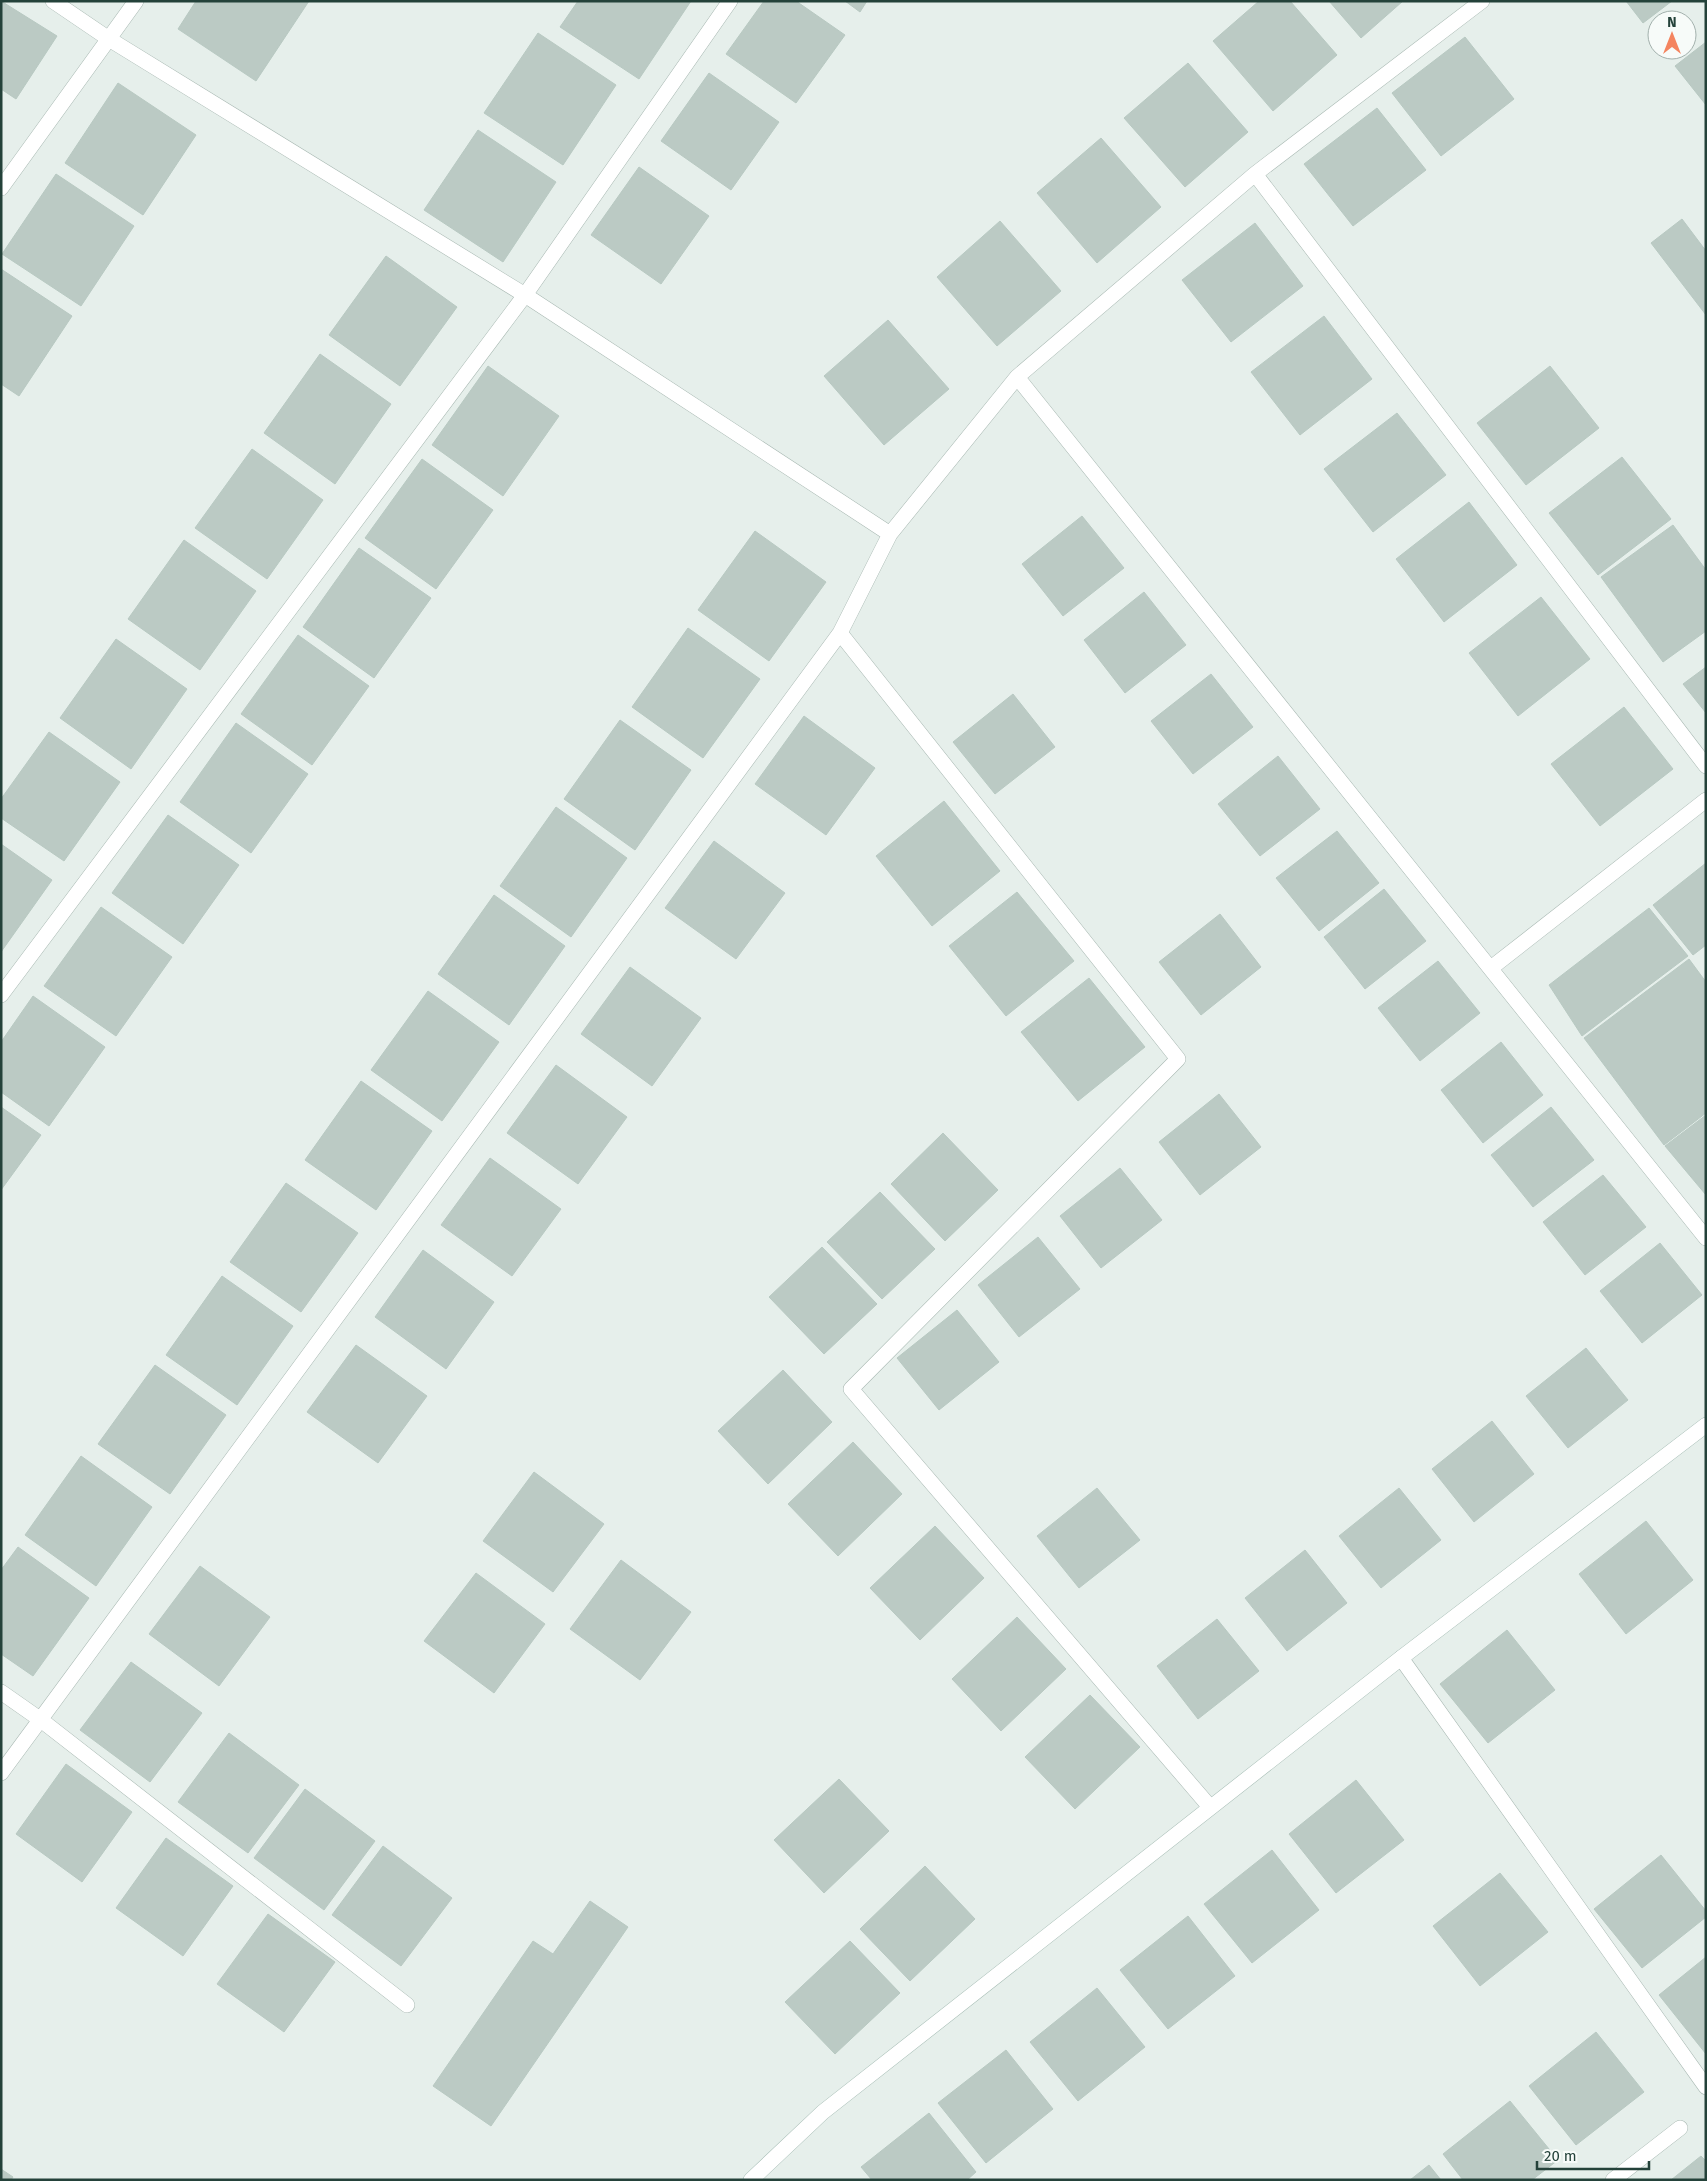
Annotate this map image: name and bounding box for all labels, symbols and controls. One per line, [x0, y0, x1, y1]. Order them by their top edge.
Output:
north arrow [1647, 10, 1697, 60]
text: N [1667, 14, 1677, 31]
scale bar [1537, 2138, 1650, 2170]
text: 20 m [1544, 2147, 1577, 2165]

